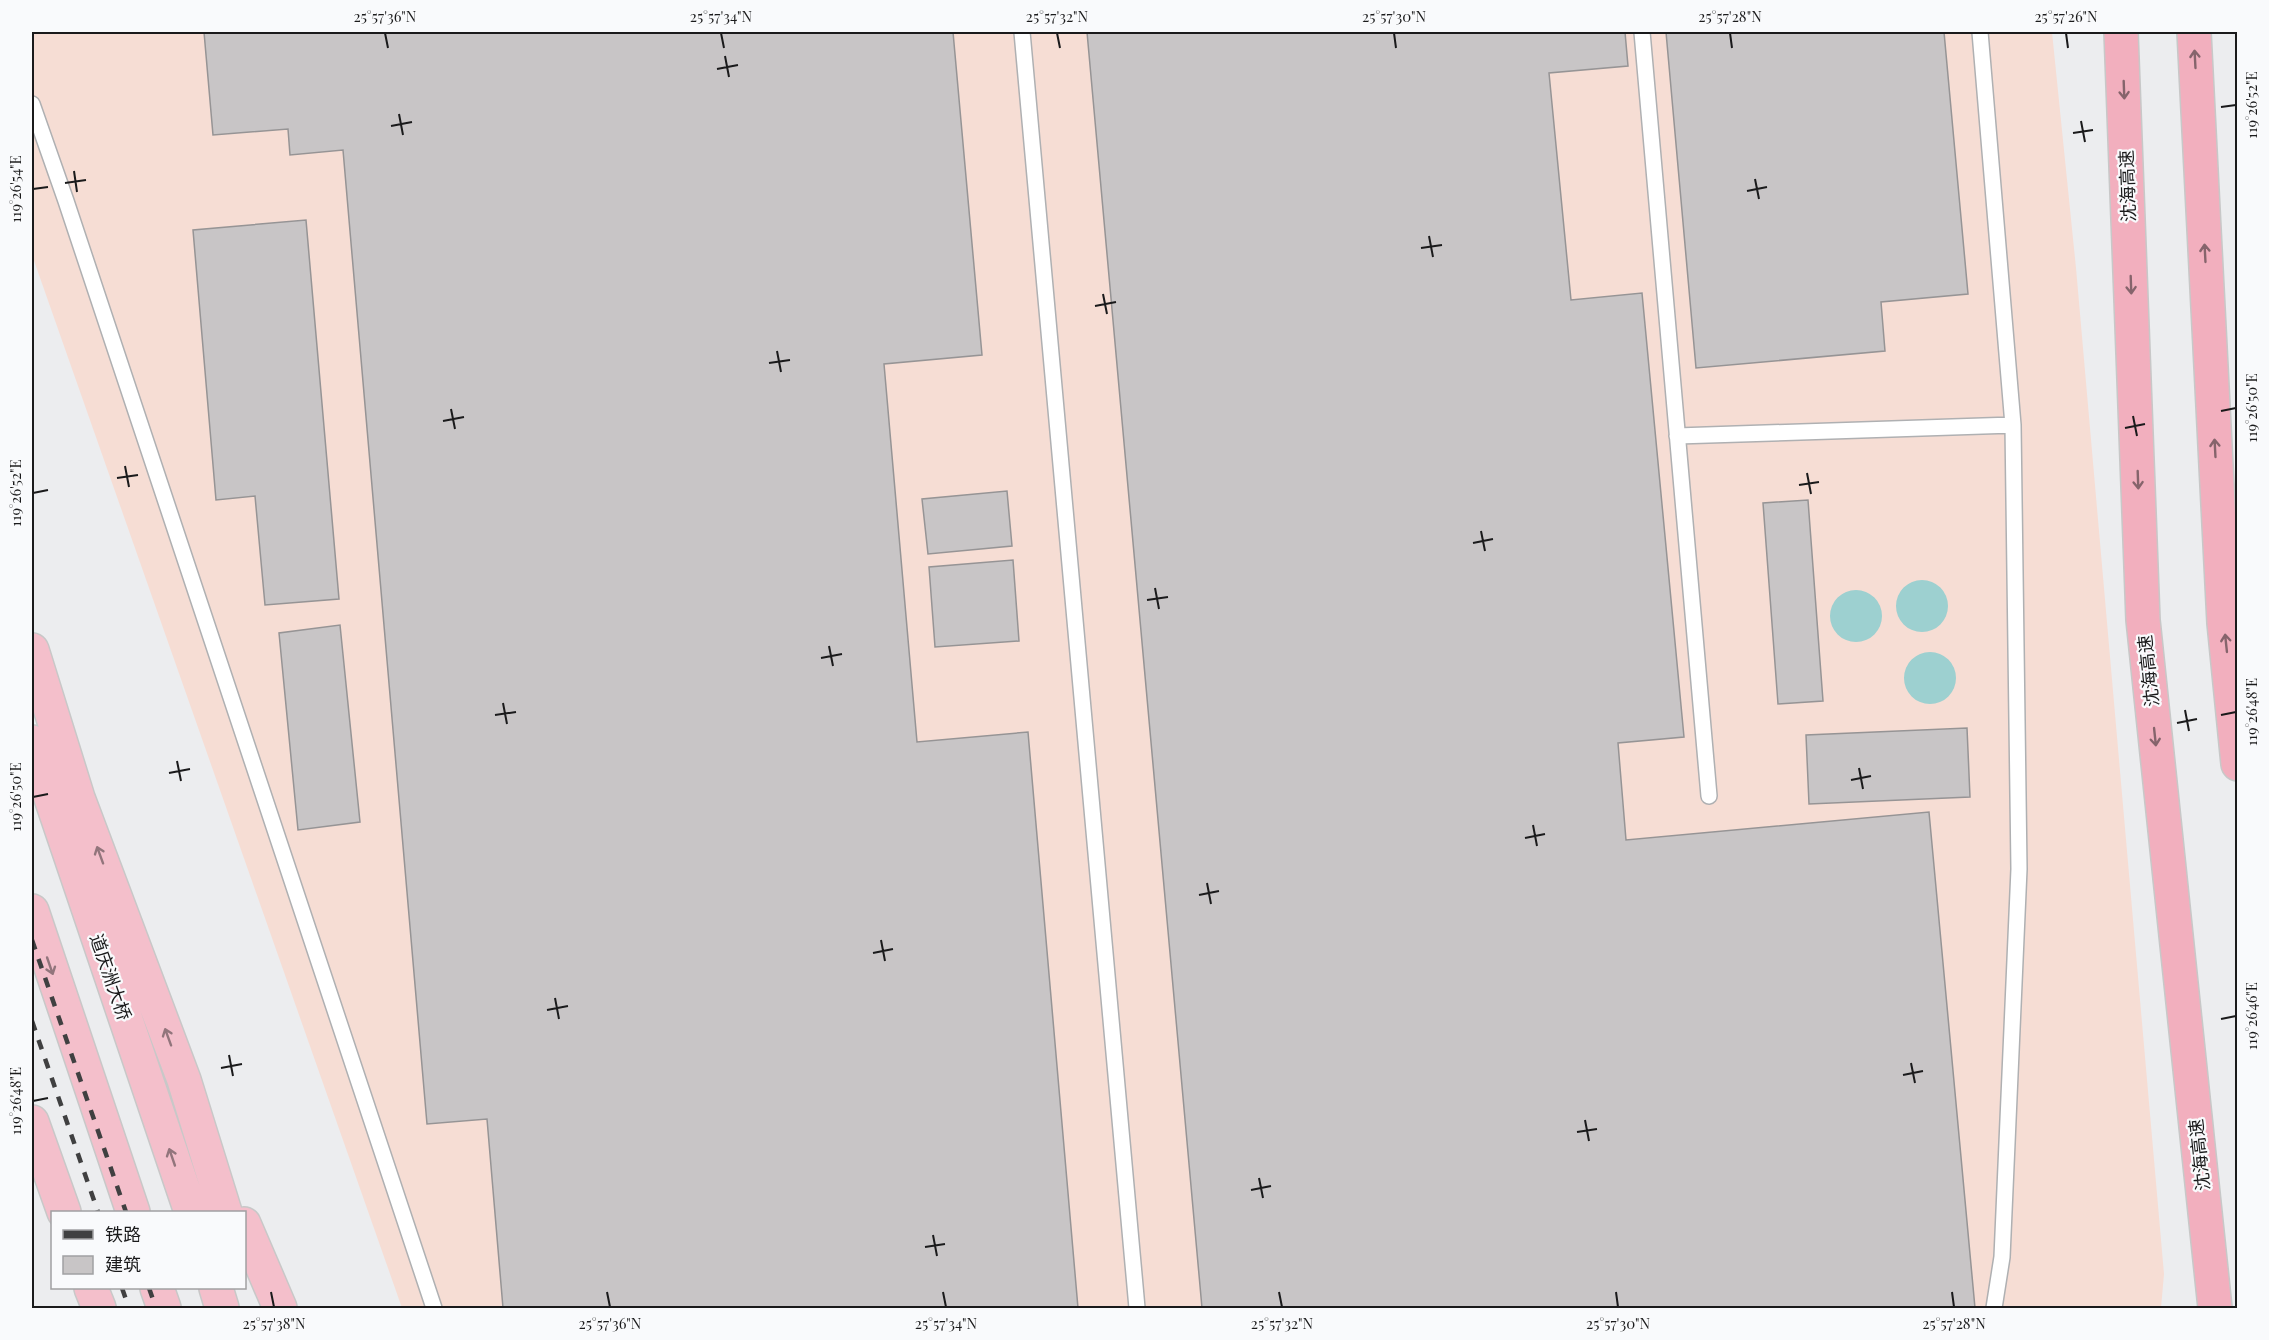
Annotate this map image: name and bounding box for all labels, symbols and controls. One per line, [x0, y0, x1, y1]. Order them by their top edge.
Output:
text: 25°57'36"N [354, 6, 417, 26]
text: 25°57'34"N [690, 6, 753, 26]
text: 25°57'32"N [1026, 6, 1089, 26]
text: 25°57'30"N [1362, 6, 1426, 26]
text: 25°57'28"N [1698, 6, 1762, 26]
text: 25°57'26"N [2034, 6, 2098, 26]
one-way arrow [2190, 49, 2201, 69]
text: 119°26'52"E [2241, 71, 2261, 139]
one-way arrow [2118, 79, 2129, 99]
street label: 沈海高速 [2114, 150, 2140, 222]
text: 119°26'54"E [5, 155, 25, 223]
one-way arrow [2200, 244, 2211, 264]
one-way arrow [2125, 274, 2136, 294]
text: 119°26'50"E [2241, 373, 2261, 443]
one-way arrow [2209, 439, 2220, 459]
text: 119°26'52"E [5, 459, 25, 527]
one-way arrow [2132, 469, 2143, 489]
one-way arrow [2220, 633, 2231, 653]
street label: 沈海高速 [2132, 634, 2164, 708]
text: 119°26'48"E [2241, 678, 2261, 746]
one-way arrow [2150, 727, 2161, 746]
text: 119°26'50"E [5, 762, 25, 832]
one-way arrow [93, 846, 104, 864]
street label: 道庆洲大桥 [85, 931, 137, 1023]
one-way arrow [46, 956, 57, 975]
text: 119°26'46"E [2241, 982, 2261, 1050]
one-way arrow [162, 1028, 173, 1047]
text: 119°26'48"E [5, 1067, 25, 1135]
street label: 沈海高速 [2183, 1118, 2215, 1192]
one-way arrow [166, 1148, 177, 1167]
legend [51, 1211, 246, 1289]
text: 铁路 [105, 1222, 141, 1246]
text: 建筑 [105, 1252, 141, 1276]
text: 25°57'38"N [242, 1313, 306, 1333]
text: 25°57'36"N [579, 1313, 642, 1333]
text: 25°57'34"N [915, 1313, 978, 1333]
text: 25°57'32"N [1251, 1313, 1314, 1333]
text: 25°57'30"N [1586, 1313, 1650, 1333]
text: 25°57'28"N [1922, 1313, 1986, 1333]

